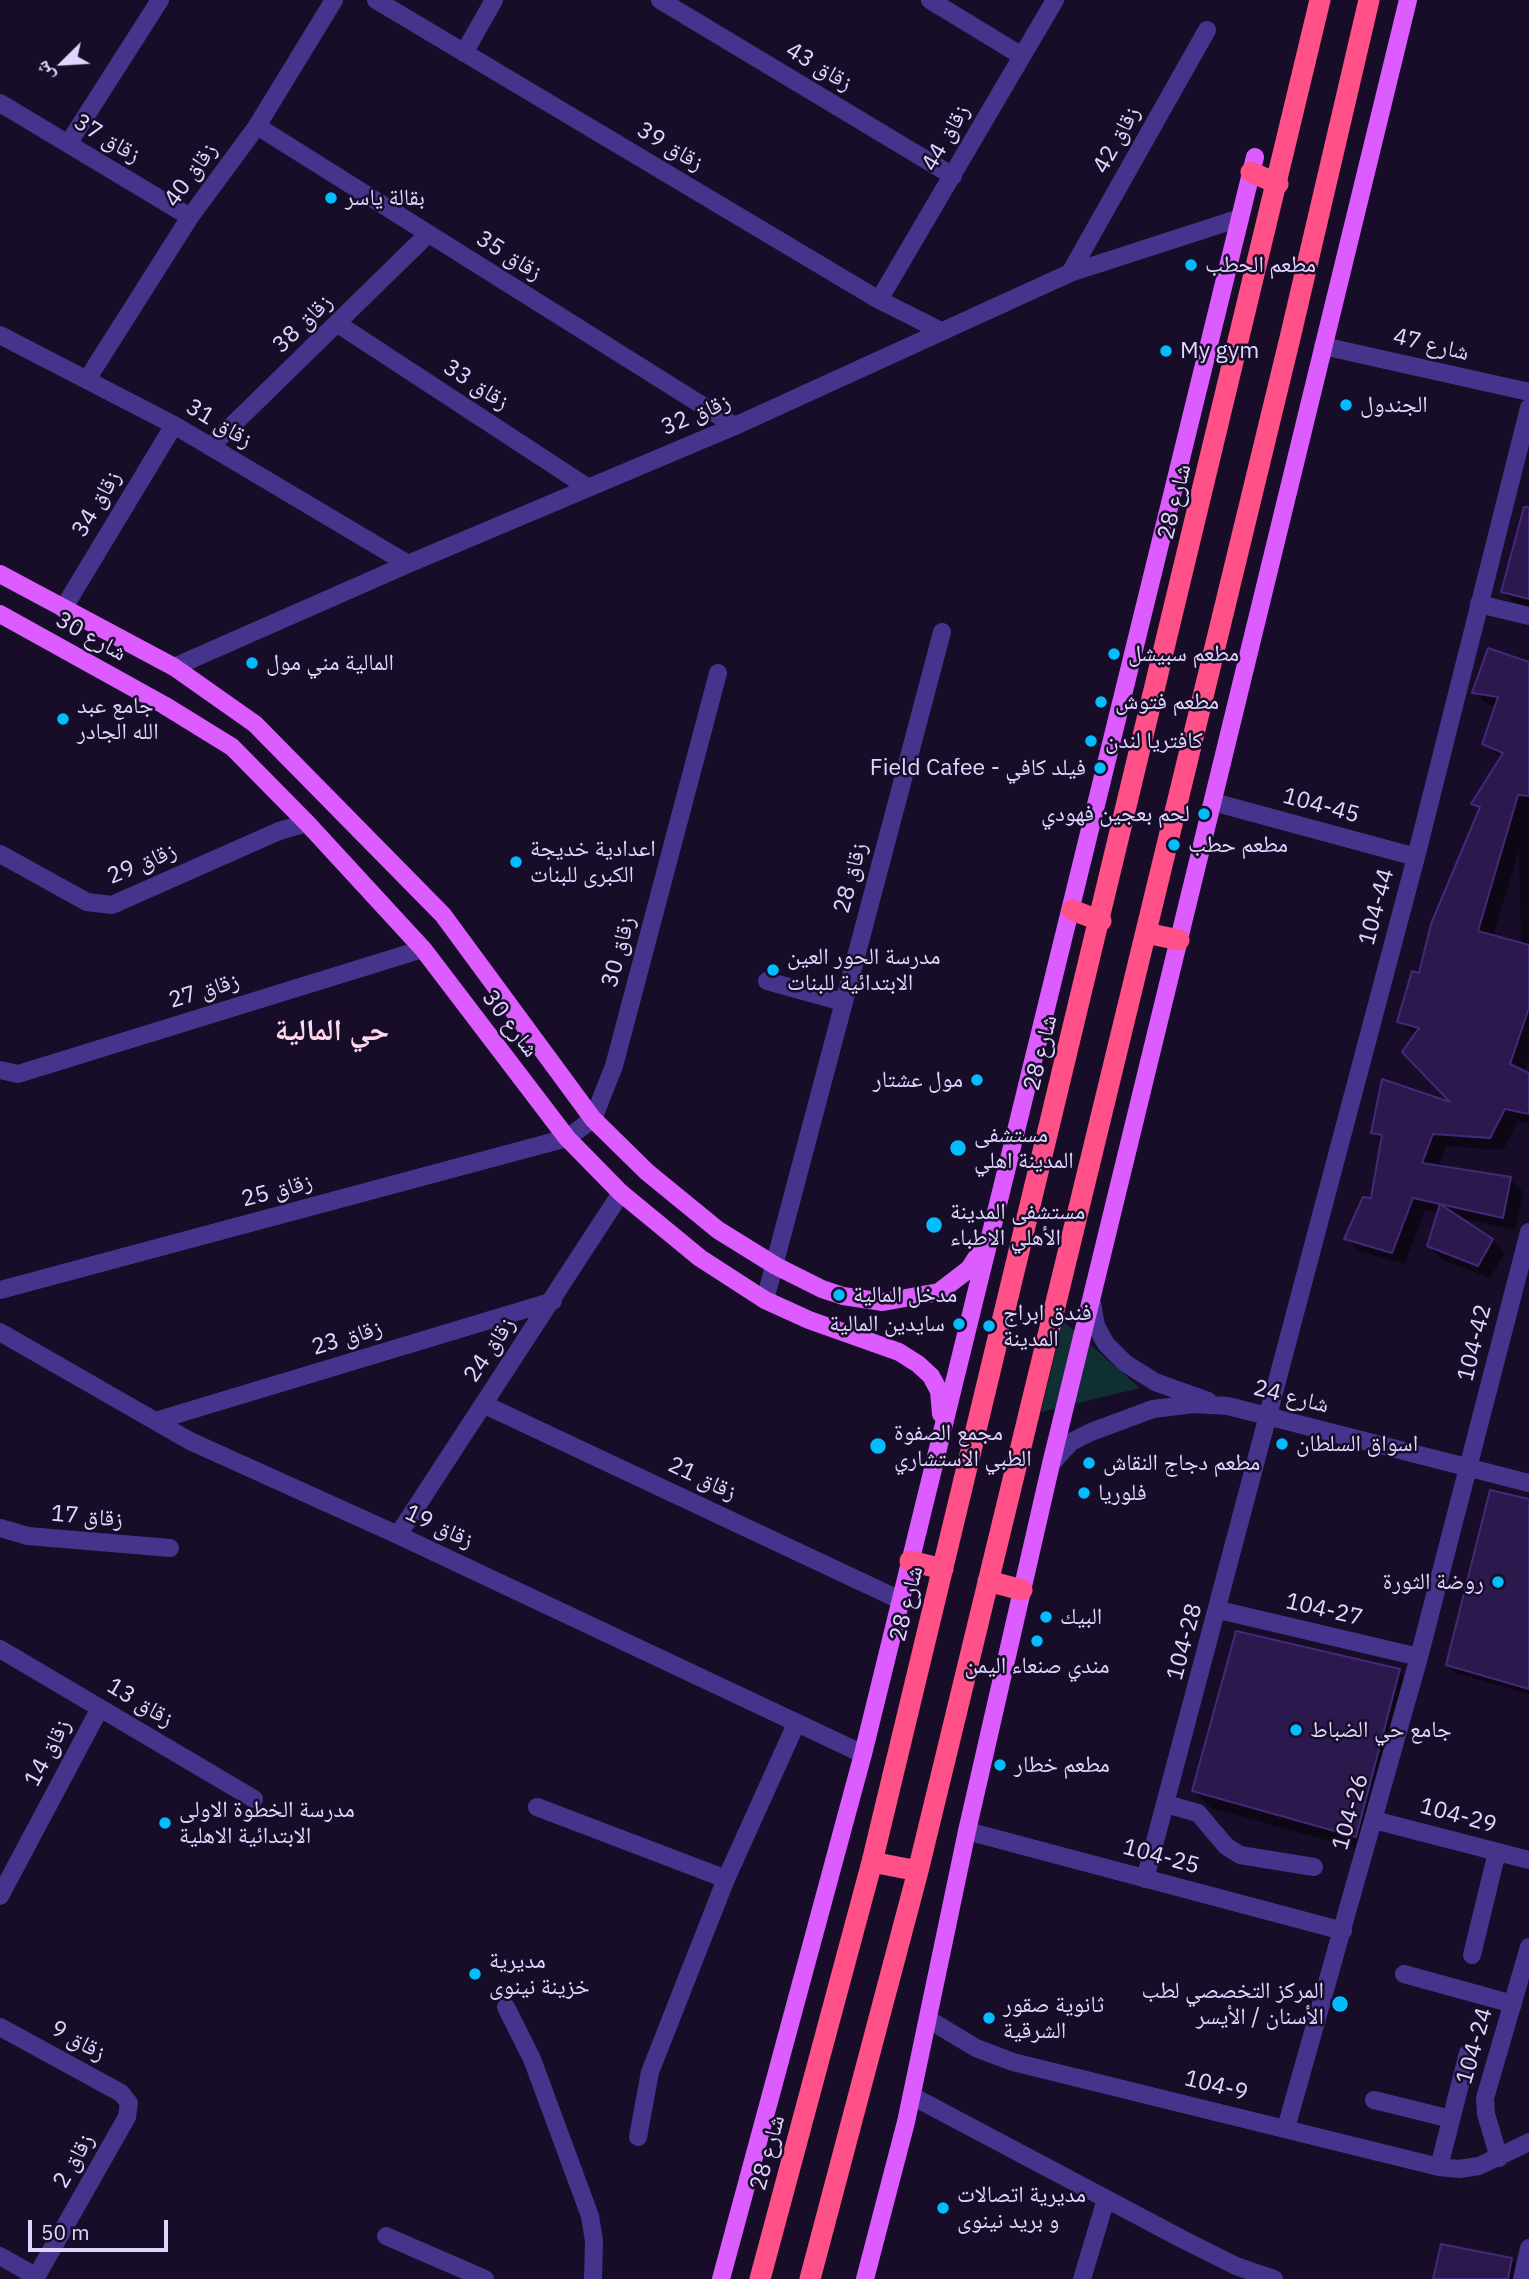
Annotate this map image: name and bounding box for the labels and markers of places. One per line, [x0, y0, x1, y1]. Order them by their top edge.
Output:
place label: بقالة ياسر [345, 184, 425, 212]
marker: بقالة ياسر [323, 190, 339, 206]
place label: مطعم الحطب [1205, 251, 1316, 279]
marker: مطعم الحطب [1183, 257, 1199, 273]
place label: My gym [1180, 337, 1259, 365]
marker: My gym [1158, 343, 1174, 359]
place label: الجندول [1360, 391, 1428, 419]
marker: الجندول [1338, 397, 1354, 413]
place label: مطعم سبيشل [1128, 640, 1239, 668]
marker: مطعم سبيشل [1106, 646, 1122, 662]
place label: المالية مني مول [266, 649, 394, 677]
marker: المالية مني مول [244, 655, 260, 671]
place label: مطعم فتوش [1115, 688, 1219, 716]
place label: جامع عبد الله الجادر [77, 692, 159, 746]
marker: مطعم فتوش [1093, 694, 1109, 710]
marker: جامع عبد الله الجادر [55, 711, 71, 727]
place label: كافتريا لندن [1105, 727, 1203, 755]
marker: كافتريا لندن [1083, 733, 1099, 749]
place label: Field Cafee - فيلد كافي [870, 754, 1086, 782]
marker: Field Cafee - فيلد كافي [1092, 760, 1108, 776]
place label: لحم بعجين فهودي [1041, 800, 1190, 828]
marker: لحم بعجين فهودي [1196, 806, 1212, 822]
place label: مطعم حطب [1188, 831, 1288, 859]
place label: اعدادية خديجة الكبرى للبنات [530, 835, 656, 889]
marker: مطعم حطب [1166, 837, 1182, 853]
marker: اعدادية خديجة الكبرى للبنات [508, 854, 524, 870]
place label: مدرسة الحور العين الابتدائية للبنات [787, 943, 941, 997]
marker: مدرسة الحور العين الابتدائية للبنات [765, 962, 781, 978]
place label: مول عشتار [873, 1066, 963, 1094]
marker: مول عشتار [969, 1072, 985, 1088]
place label: مستشفى المدينة اهلي [974, 1121, 1074, 1175]
marker: مستشفى المدينة اهلي [948, 1138, 968, 1158]
place label: مستشفى المدينة الأهلي الاطباء [950, 1198, 1085, 1252]
marker: مستشفى المدينة الأهلي الاطباء [924, 1215, 944, 1235]
place label: مدخل المالية [853, 1281, 957, 1309]
marker: مدخل المالية [831, 1287, 847, 1303]
place label: فندق ابراج المدينة [1003, 1299, 1092, 1353]
place label: سايدين المالية [829, 1310, 945, 1338]
marker: سايدين المالية [951, 1316, 967, 1332]
marker: فندق ابراج المدينة [981, 1318, 997, 1334]
place label: مجمع الصفوة الطبي الاستشاري [894, 1419, 1032, 1473]
place label: اسواق السلطان [1296, 1430, 1418, 1458]
marker: مجمع الصفوة الطبي الاستشاري [868, 1436, 888, 1456]
marker: اسواق السلطان [1274, 1436, 1290, 1452]
place label: مطعم دجاج النقاش [1103, 1449, 1260, 1477]
marker: مطعم دجاج النقاش [1081, 1455, 1097, 1471]
place label: فلوريا [1098, 1479, 1147, 1507]
marker: فلوريا [1076, 1485, 1092, 1501]
place label: روضة الثورة [1383, 1568, 1484, 1596]
marker: روضة الثورة [1490, 1574, 1506, 1590]
place label: البيك [1060, 1603, 1102, 1631]
marker: البيك [1038, 1609, 1054, 1625]
marker: مندي صنعاء اليمن [1029, 1633, 1045, 1649]
place label: مندي صنعاء اليمن [965, 1652, 1109, 1680]
place label: جامع حي الضباط [1310, 1716, 1452, 1744]
marker: جامع حي الضباط [1288, 1722, 1304, 1738]
place label: مطعم خطار [1014, 1751, 1110, 1779]
marker: مطعم خطار [992, 1757, 1008, 1773]
place label: مدرسة الخطوة الاولى الابتدائية الاهلية [179, 1796, 355, 1850]
marker: مدرسة الخطوة الاولى الابتدائية الاهلية [157, 1815, 173, 1831]
place label: مديرية خزينة نينوى [489, 1947, 590, 2001]
marker: مديرية خزينة نينوى [467, 1966, 483, 1982]
place label: المركز التخصصي لطب الأسنان / الأيسر [1141, 1977, 1324, 2031]
place label: ثانوية صقور الشرقية [1003, 1991, 1104, 2045]
marker: المركز التخصصي لطب الأسنان / الأيسر [1330, 1994, 1350, 2014]
marker: ثانوية صقور الشرقية [981, 2010, 997, 2026]
place label: مديرية اتصالات و بريد نينوى [957, 2181, 1086, 2235]
marker: مديرية اتصالات و بريد نينوى [935, 2200, 951, 2216]

